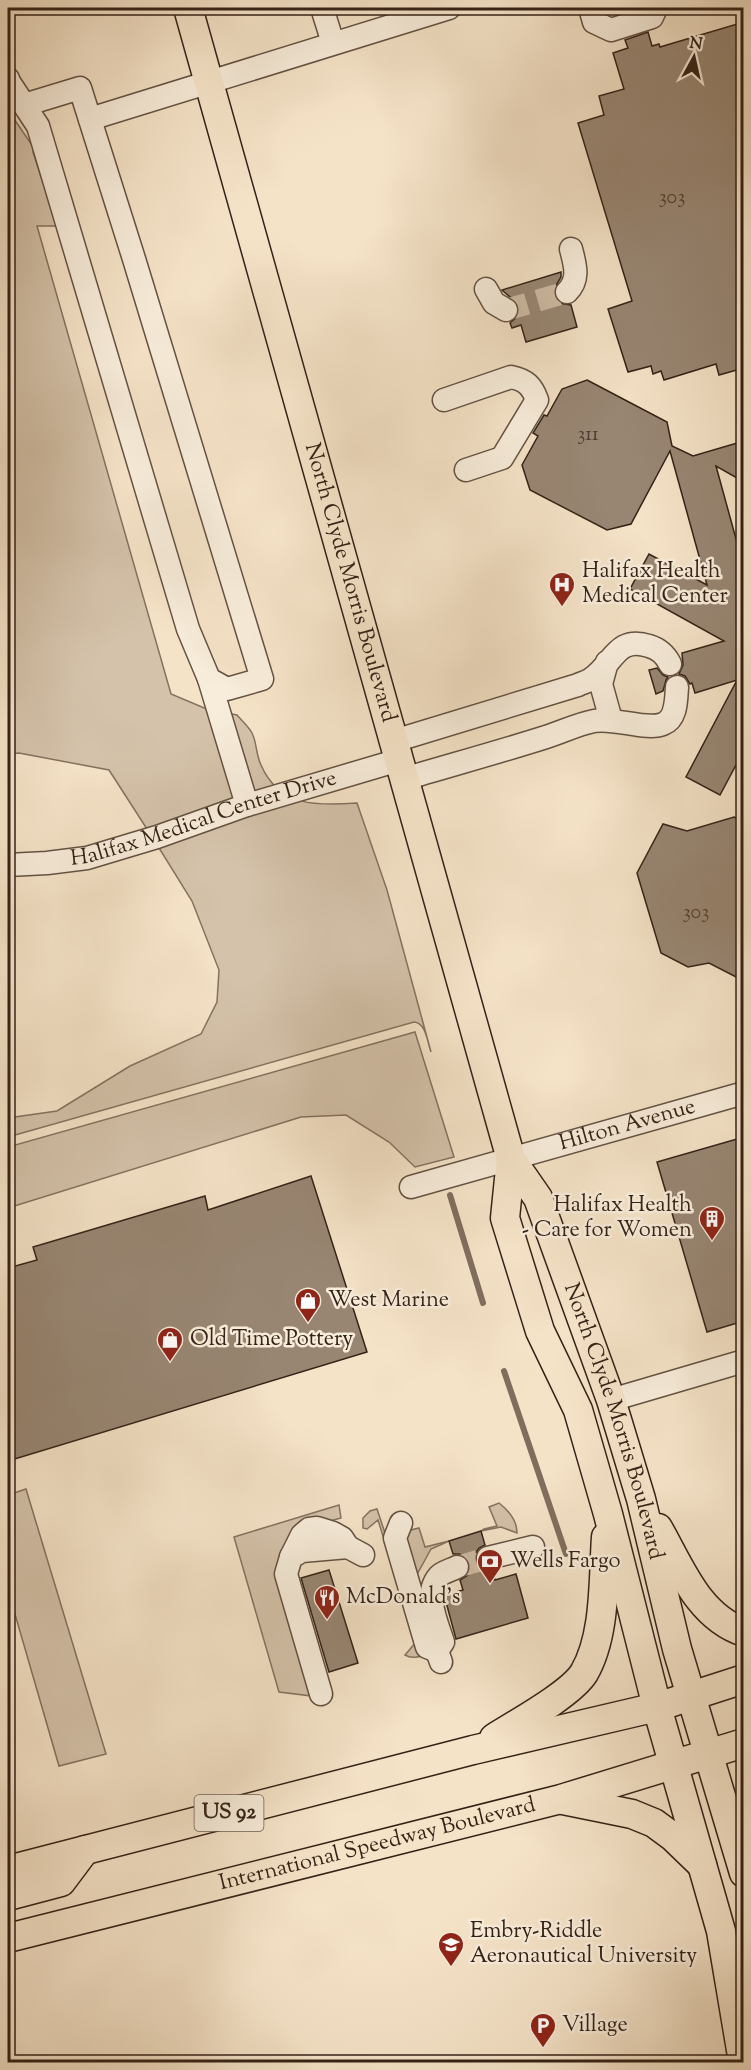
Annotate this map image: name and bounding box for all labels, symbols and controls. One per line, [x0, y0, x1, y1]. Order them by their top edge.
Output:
north arrow [664, 27, 724, 87]
text: N [688, 32, 704, 57]
house number: 303 [659, 184, 685, 213]
house number: 311 [577, 421, 599, 450]
street label: North Clyde Morris Boulevard [295, 439, 404, 726]
place label: Halifax Health Medical Center [582, 556, 728, 613]
hospital icon: Halifax Health Medical Center [547, 570, 577, 608]
street label: Halifax Medical Center Drive [69, 763, 341, 876]
house number: 303 [683, 899, 709, 928]
street label: Hilton Avenue [556, 1091, 699, 1160]
place label: Halifax Health - Care for Women [522, 1190, 692, 1247]
building icon: Halifax Health - Care for Women [697, 1204, 727, 1242]
street label: North Clyde Morris Boulevard [554, 1279, 671, 1563]
place label: West Marine [328, 1285, 449, 1317]
shop icon: West Marine [293, 1286, 323, 1324]
place label: Old Time Pottery [190, 1324, 353, 1356]
shop icon: Old Time Pottery [155, 1325, 185, 1363]
place label: Wells Fargo [510, 1546, 621, 1578]
bank icon: Wells Fargo [475, 1547, 505, 1585]
place label: McDonald's [346, 1582, 460, 1614]
restaurant icon: McDonald's [312, 1583, 342, 1621]
street label: International Speedway Boulevard [216, 1790, 539, 1900]
road number: US 92 [194, 1795, 264, 1831]
place label: Embry-Riddle Aeronautical University [470, 1916, 697, 1973]
school or university icon: Embry-Riddle Aeronautical University [436, 1930, 466, 1968]
place label: Village [562, 2010, 628, 2042]
parking icon: Village [528, 2011, 558, 2049]

